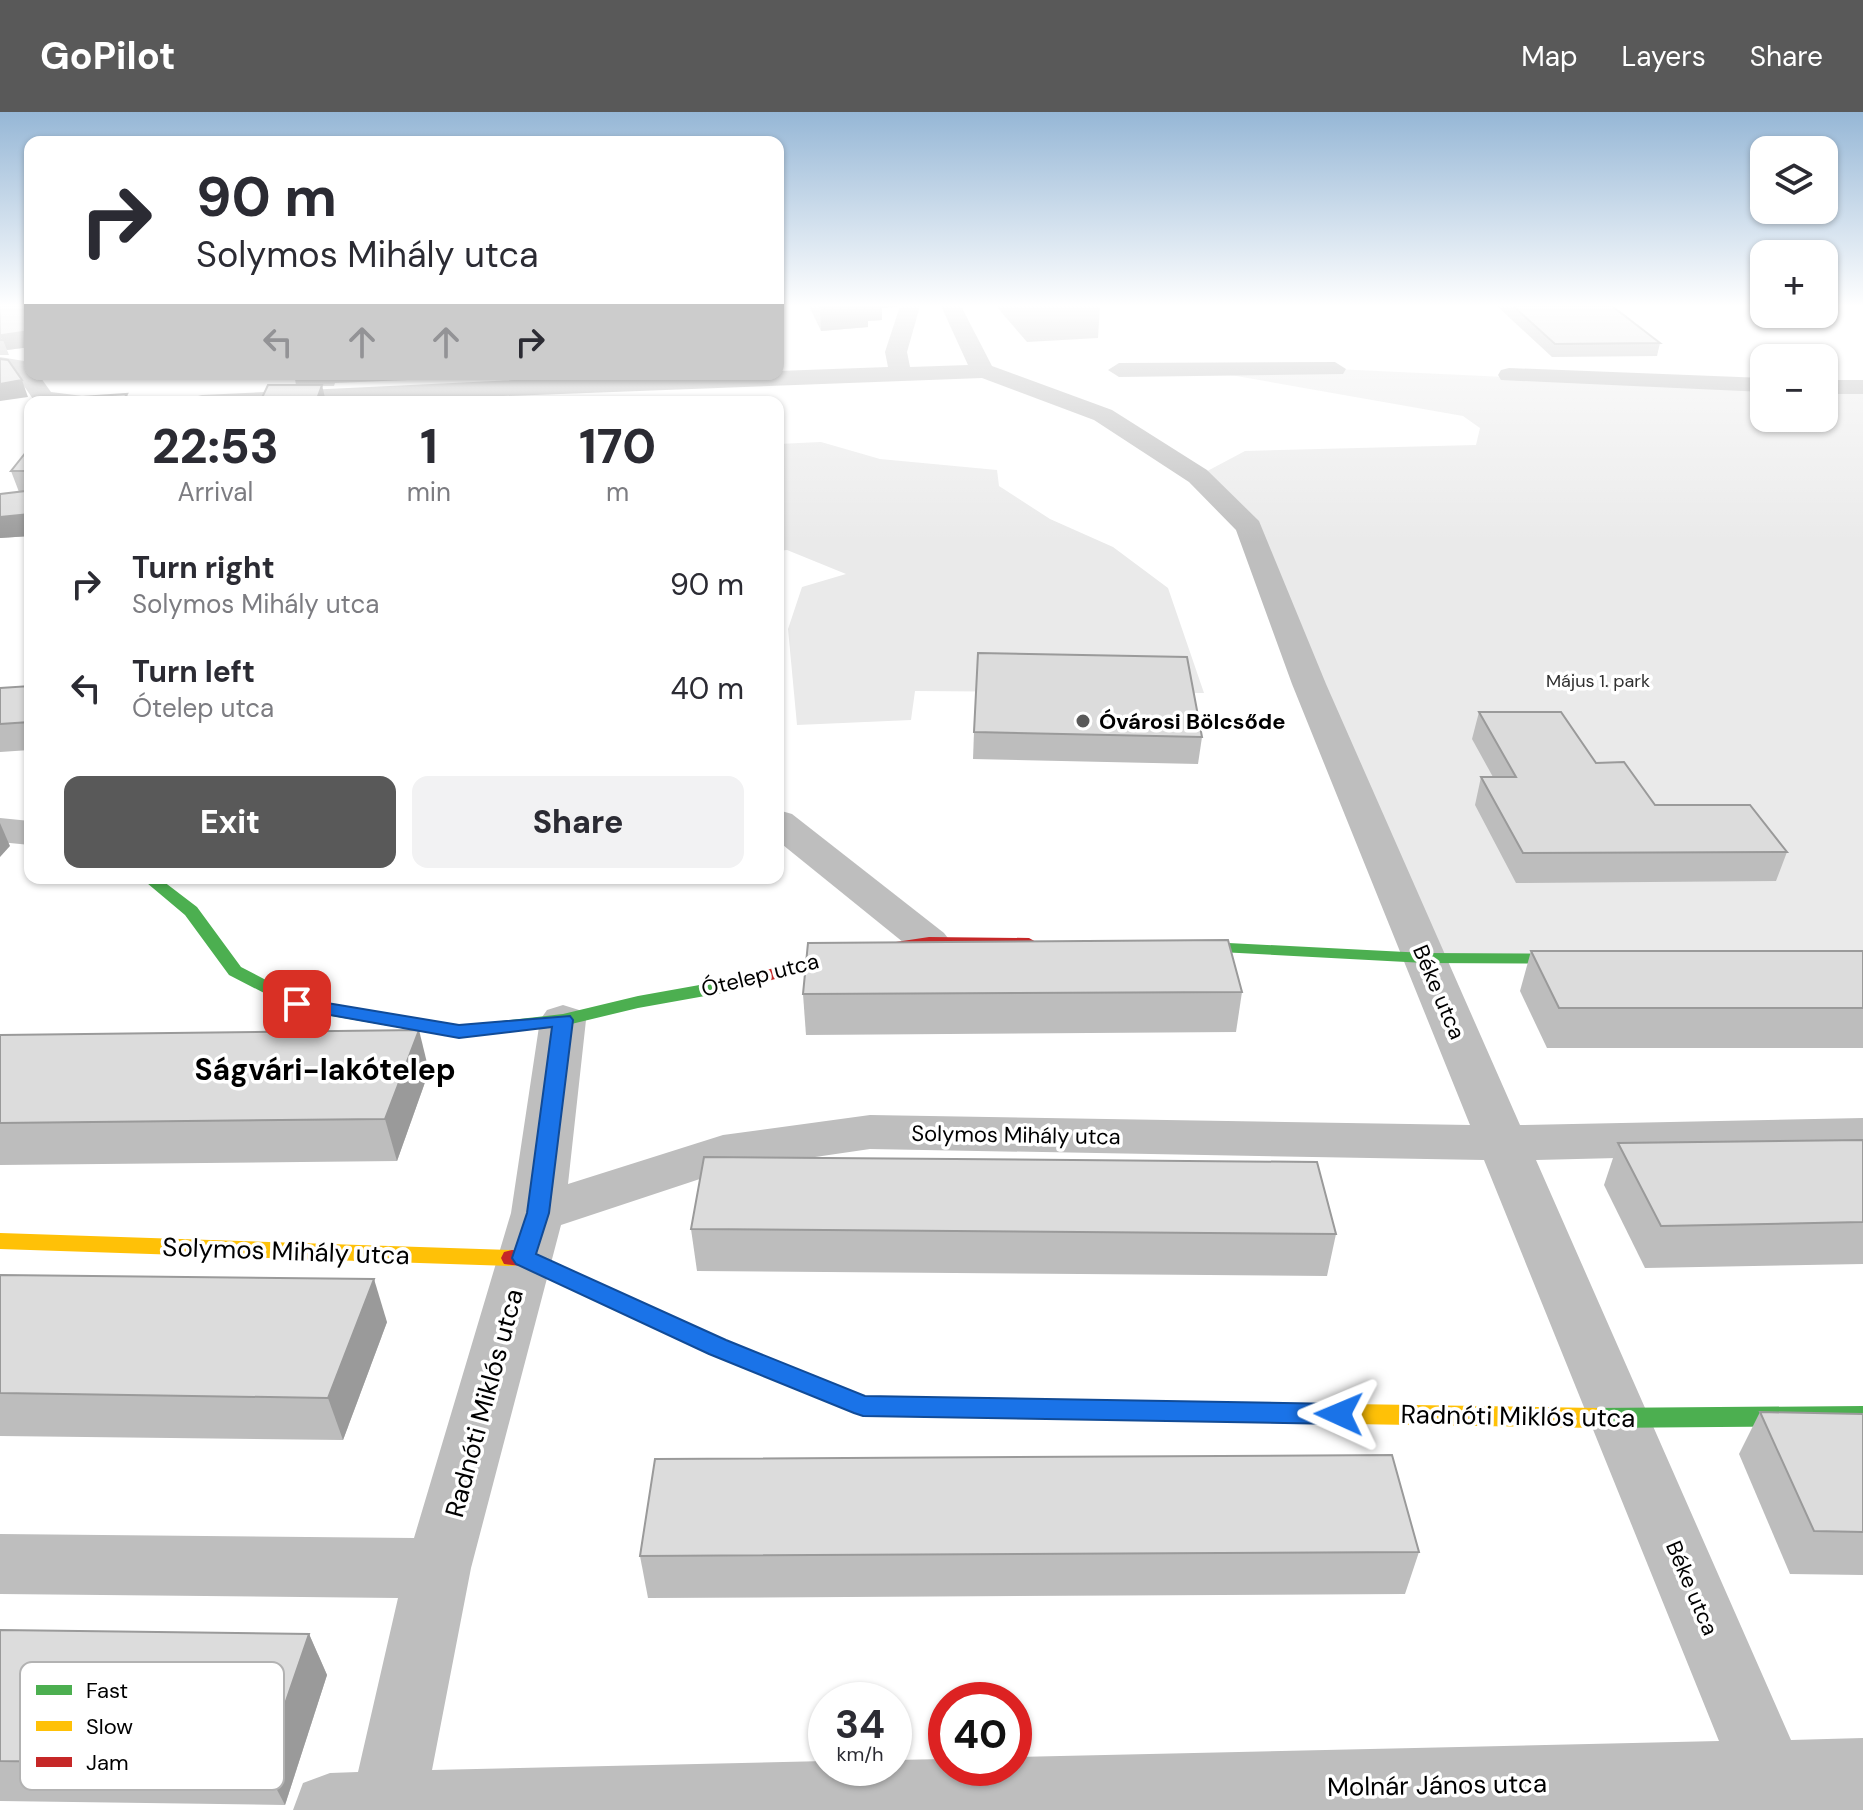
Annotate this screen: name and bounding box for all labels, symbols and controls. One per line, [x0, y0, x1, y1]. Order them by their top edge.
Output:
text: GoPilot [40, 31, 176, 81]
text: Map [1521, 38, 1578, 75]
text: Layers [1622, 38, 1706, 75]
text: Share [1750, 38, 1823, 75]
map controls [1750, 136, 1838, 432]
button: layers [1750, 136, 1838, 224]
text: 90 m [196, 160, 337, 233]
icon: right [64, 168, 168, 272]
text: Solymos Mihály utca [196, 231, 539, 278]
button: + [1750, 240, 1838, 328]
icon: left [256, 320, 300, 364]
icon: ahead [340, 320, 384, 364]
icon: ahead [424, 320, 468, 364]
icon: right [508, 320, 552, 364]
button: − [1750, 344, 1838, 432]
text: 22:53 [152, 415, 279, 478]
text: 1 [420, 415, 438, 478]
text: 170 [579, 415, 656, 478]
text: Arrival [177, 475, 253, 509]
text: min [407, 475, 451, 509]
text: m [606, 475, 629, 509]
text: Turn right [132, 548, 275, 587]
icon: right [64, 562, 108, 606]
text: 90 m [670, 565, 744, 604]
text: Solymos Mihály utca [132, 587, 379, 621]
text: Turn left [132, 652, 255, 691]
icon: left [64, 666, 108, 710]
text: 40 m [671, 669, 744, 708]
park label: Május 1. park [1546, 669, 1650, 693]
text: Ótelep utca [132, 691, 274, 725]
place label: Óvárosi Bölcsőde [1099, 707, 1286, 736]
marker: Óvárosi Bölcsőde [1074, 712, 1092, 730]
button: Exit [64, 776, 396, 868]
button: Share [412, 776, 744, 868]
street label: Béke utca [1406, 940, 1472, 1044]
street label: Ótelep utca [698, 946, 822, 1004]
pin [263, 970, 331, 1038]
icon: arrive [275, 982, 319, 1026]
district label: Ságvári-lakótelep [194, 1050, 456, 1089]
street label: Solymos Mihály utca [911, 1119, 1121, 1151]
street label: Solymos Mihály utca [162, 1230, 410, 1272]
street label: Radnóti Miklós utca [437, 1285, 531, 1521]
position arrow [1297, 1372, 1381, 1456]
street label: Radnóti Miklós utca [1400, 1397, 1636, 1435]
street label: Béke utca [1659, 1536, 1725, 1640]
legend [20, 1662, 284, 1790]
text: Fast [86, 1676, 128, 1705]
speed limit sign: 40 [928, 1682, 1032, 1786]
text: 34 [835, 1698, 885, 1750]
text: Slow [86, 1712, 133, 1741]
text: km/h [836, 1741, 884, 1767]
text: Jam [86, 1748, 129, 1777]
street label: Molnár János utca [1327, 1766, 1547, 1804]

